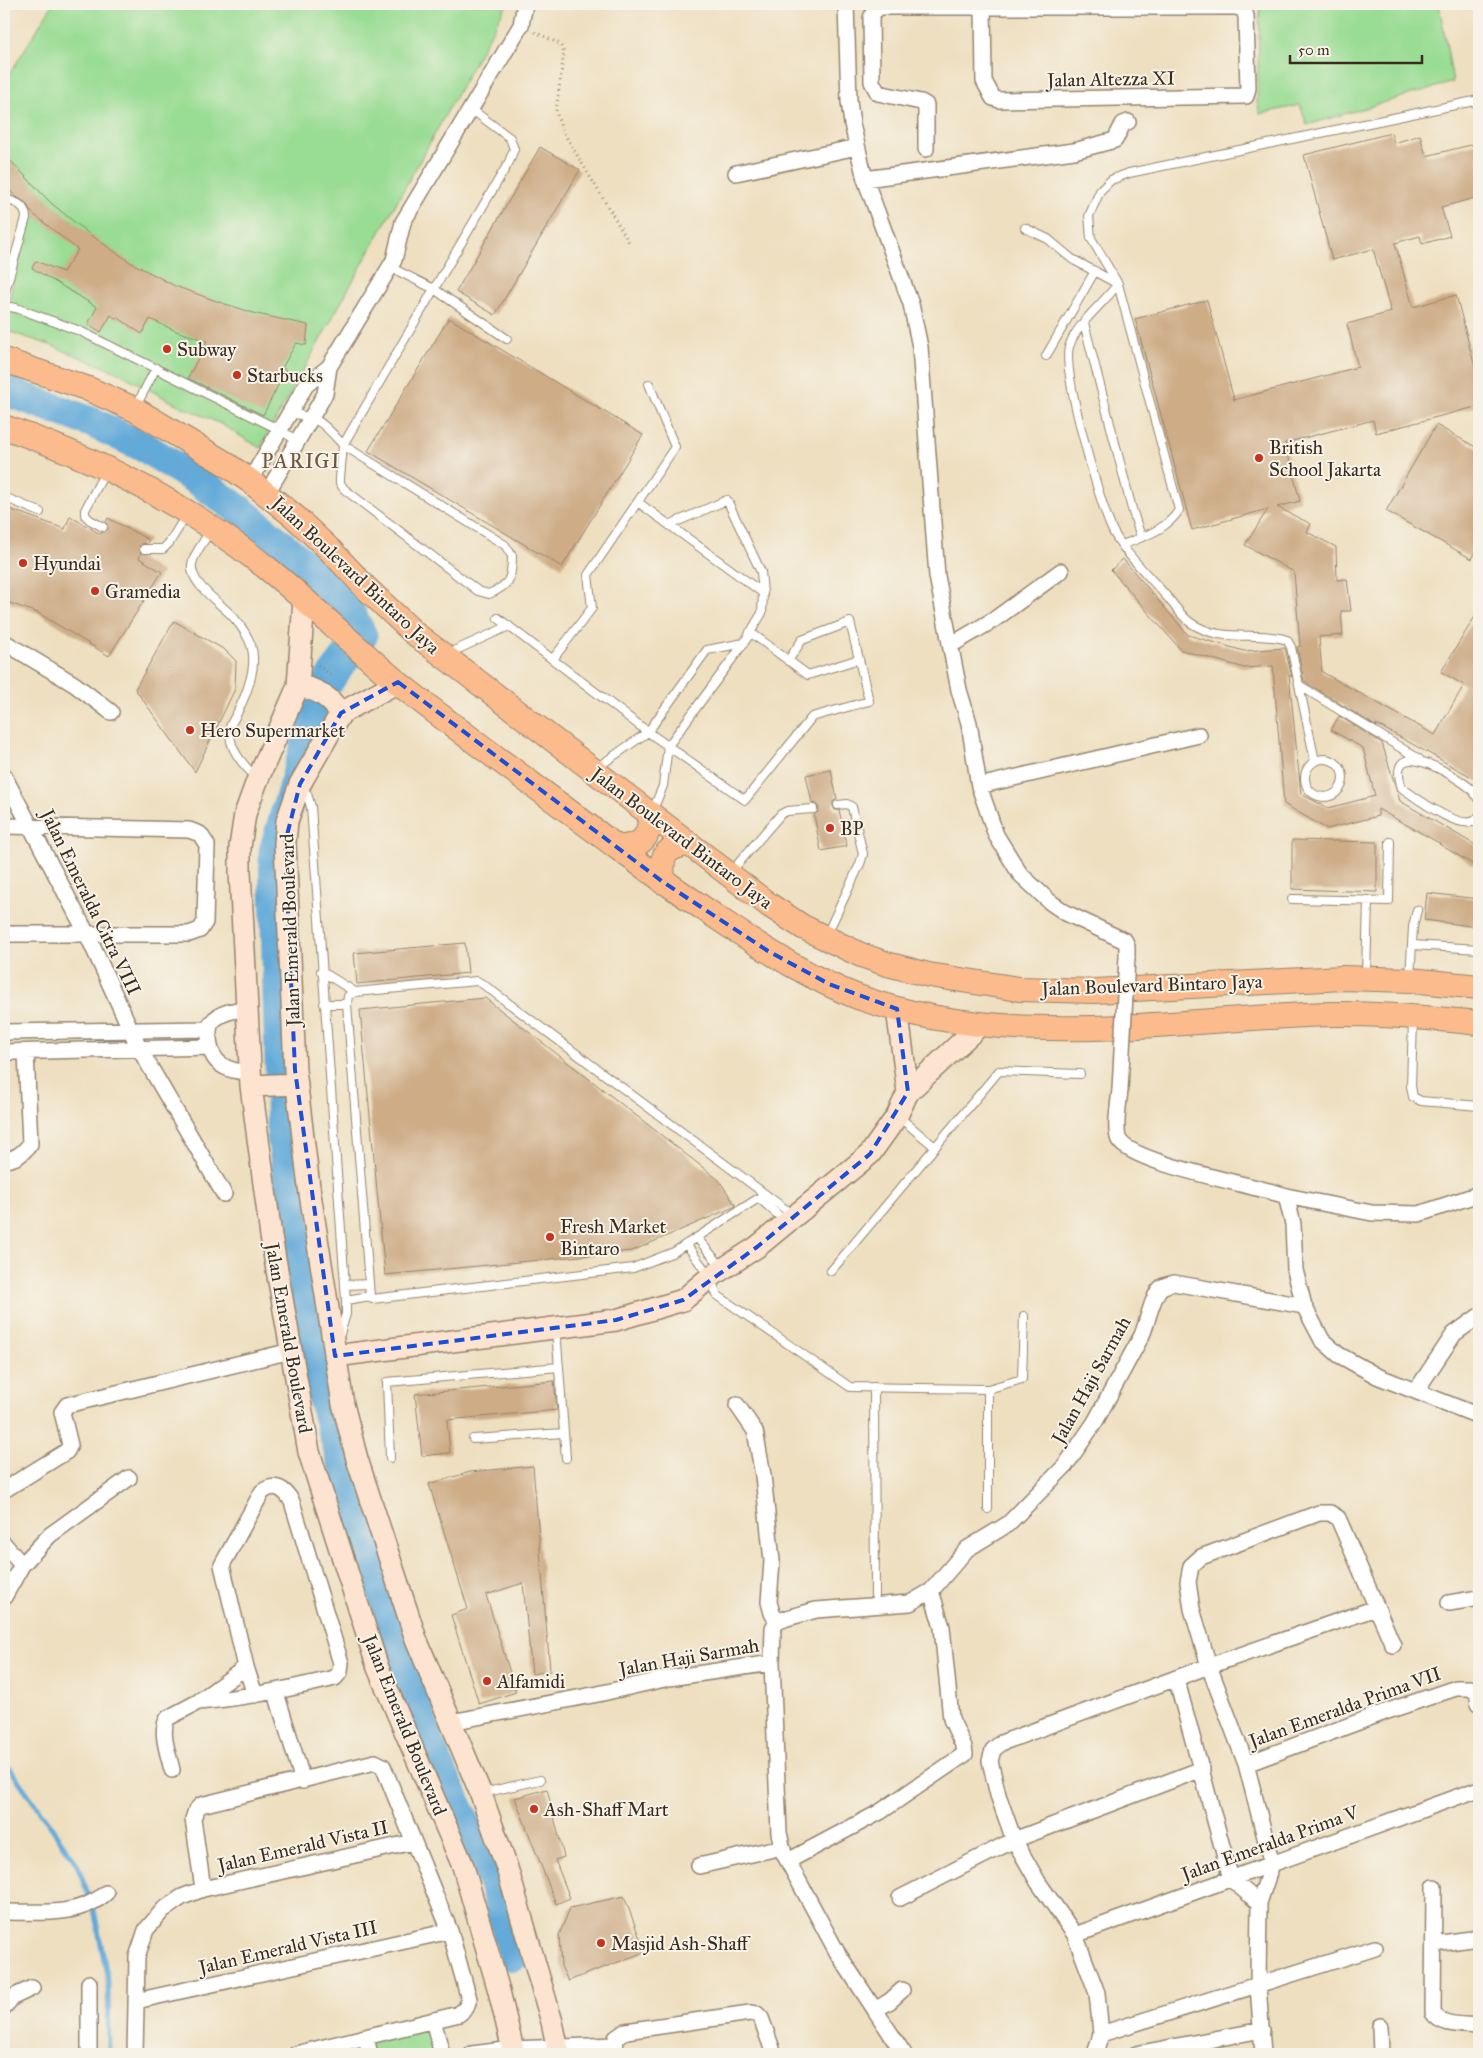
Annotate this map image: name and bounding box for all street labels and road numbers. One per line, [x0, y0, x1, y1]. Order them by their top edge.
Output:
street label: Jalan Altezza XI [1045, 66, 1175, 93]
street label: Jalan Boulevard Bintaro Jaya [265, 490, 445, 660]
street label: Jalan Boulevard Bintaro Jaya [585, 761, 778, 915]
street label: Jalan Emeralda Citra VIII [34, 804, 146, 999]
street label: Jalan Emerald Boulevard [275, 833, 306, 1029]
street label: Jalan Boulevard Bintaro Jaya [1039, 970, 1264, 1001]
street label: Jalan Emerald Boulevard [260, 1239, 317, 1436]
street label: Jalan Haji Sarmah [1046, 1312, 1137, 1450]
street label: Jalan Emerald Boulevard [356, 1629, 452, 1820]
street label: Jalan Haji Sarmah [615, 1633, 761, 1682]
street label: Jalan Emeralda Prima VII [1244, 1662, 1445, 1754]
street label: Jalan Emeralda Prima V [1177, 1800, 1363, 1887]
street label: Jalan Emerald Vista II [213, 1815, 391, 1878]
street label: Jalan Emerald Vista III [194, 1915, 380, 1980]

